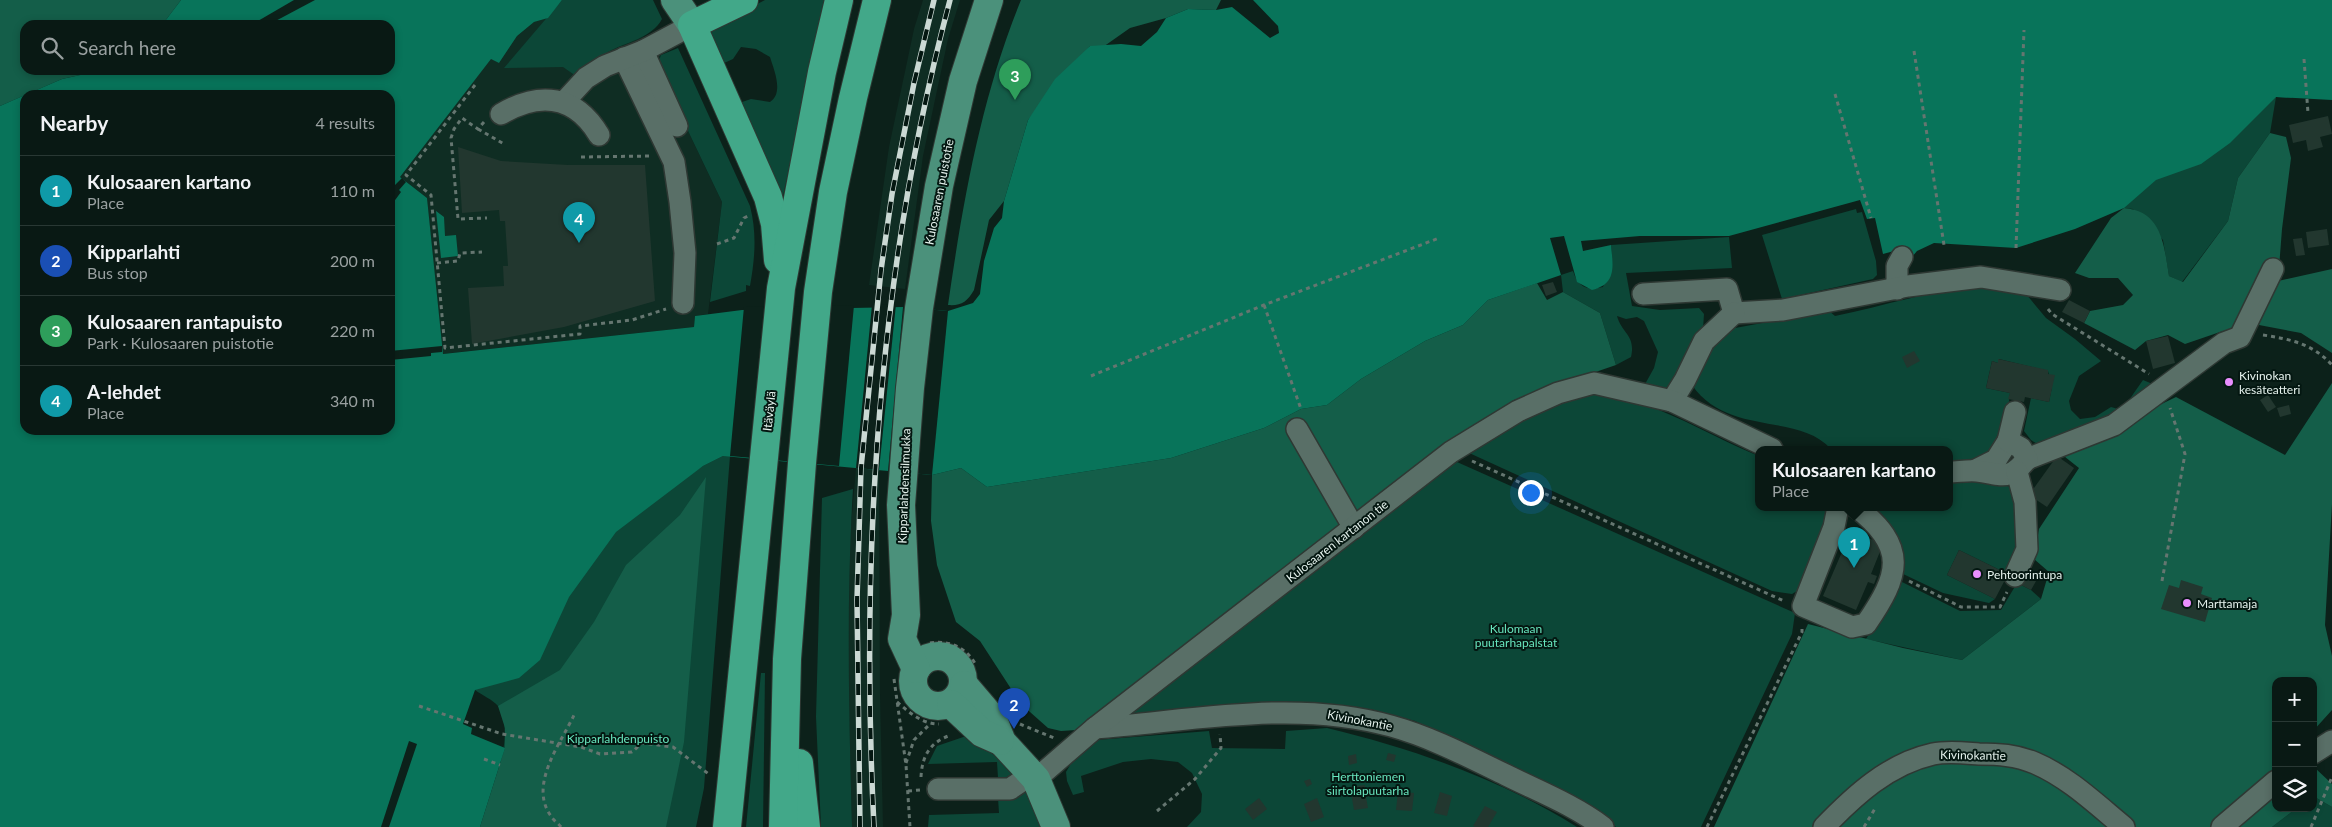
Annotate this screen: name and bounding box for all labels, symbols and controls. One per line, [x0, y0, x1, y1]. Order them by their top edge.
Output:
search box [20, 20, 395, 75]
icon: search [38, 34, 66, 62]
text: Search here [78, 36, 176, 59]
pin: 3 [999, 59, 1031, 100]
text: Nearby [40, 110, 108, 135]
text: 4 results [315, 113, 375, 132]
street label: Kulosaaren puistotie [921, 138, 957, 246]
text: Kulosaaren kartano [87, 170, 251, 193]
text: 1 [51, 181, 61, 200]
text: 110 m [330, 181, 375, 200]
text: Place [87, 193, 124, 212]
pin: 4 [563, 202, 595, 243]
text: Kipparlahti [87, 240, 180, 263]
text: 2 [51, 251, 61, 270]
text: 200 m [330, 251, 375, 270]
text: Bus stop [87, 263, 148, 282]
text: Kulosaaren rantapuisto [87, 310, 282, 333]
text: 3 [51, 321, 61, 340]
text: 220 m [330, 321, 375, 340]
text: Park · Kulosaaren puistotie [87, 333, 274, 352]
place label: Kivinokan kesäteatteri [2239, 368, 2301, 397]
marker: Kivinokan kesäteatteri [2223, 376, 2235, 388]
text: A-lehdet [87, 380, 161, 403]
street label: Itäväylä [759, 390, 779, 432]
text: 4 [51, 391, 61, 410]
text: 340 m [330, 391, 375, 410]
text: Place [87, 403, 124, 422]
street label: Kipparlahdensilmukka [894, 428, 914, 544]
popup [1755, 446, 1953, 511]
text: Kulosaaren kartano [1772, 458, 1936, 481]
your location [1518, 480, 1544, 506]
text: Place [1772, 481, 1809, 500]
street label: Kulosaaren kartanon tie [1283, 497, 1391, 585]
pin: 1 [1838, 527, 1870, 568]
place label: Pehtoorintupa [1987, 567, 2062, 582]
marker: Pehtoorintupa [1971, 568, 1983, 580]
place label: Marttamaja [2197, 596, 2257, 611]
marker: Marttamaja [2181, 597, 2193, 609]
park label: Kulomaan puutarhapalstat [1475, 621, 1558, 650]
map controls [2272, 677, 2317, 812]
button: + [2272, 677, 2317, 722]
pin: 2 [998, 688, 1030, 729]
street label: Kivinokantie [1326, 706, 1394, 734]
button: − [2272, 722, 2317, 767]
park label: Kipparlahdenpuisto [567, 731, 669, 746]
street label: Kivinokantie [1940, 747, 2006, 763]
button: layers [2272, 767, 2317, 812]
park label: Herttoniemen siirtolapuutarha [1327, 769, 1409, 798]

